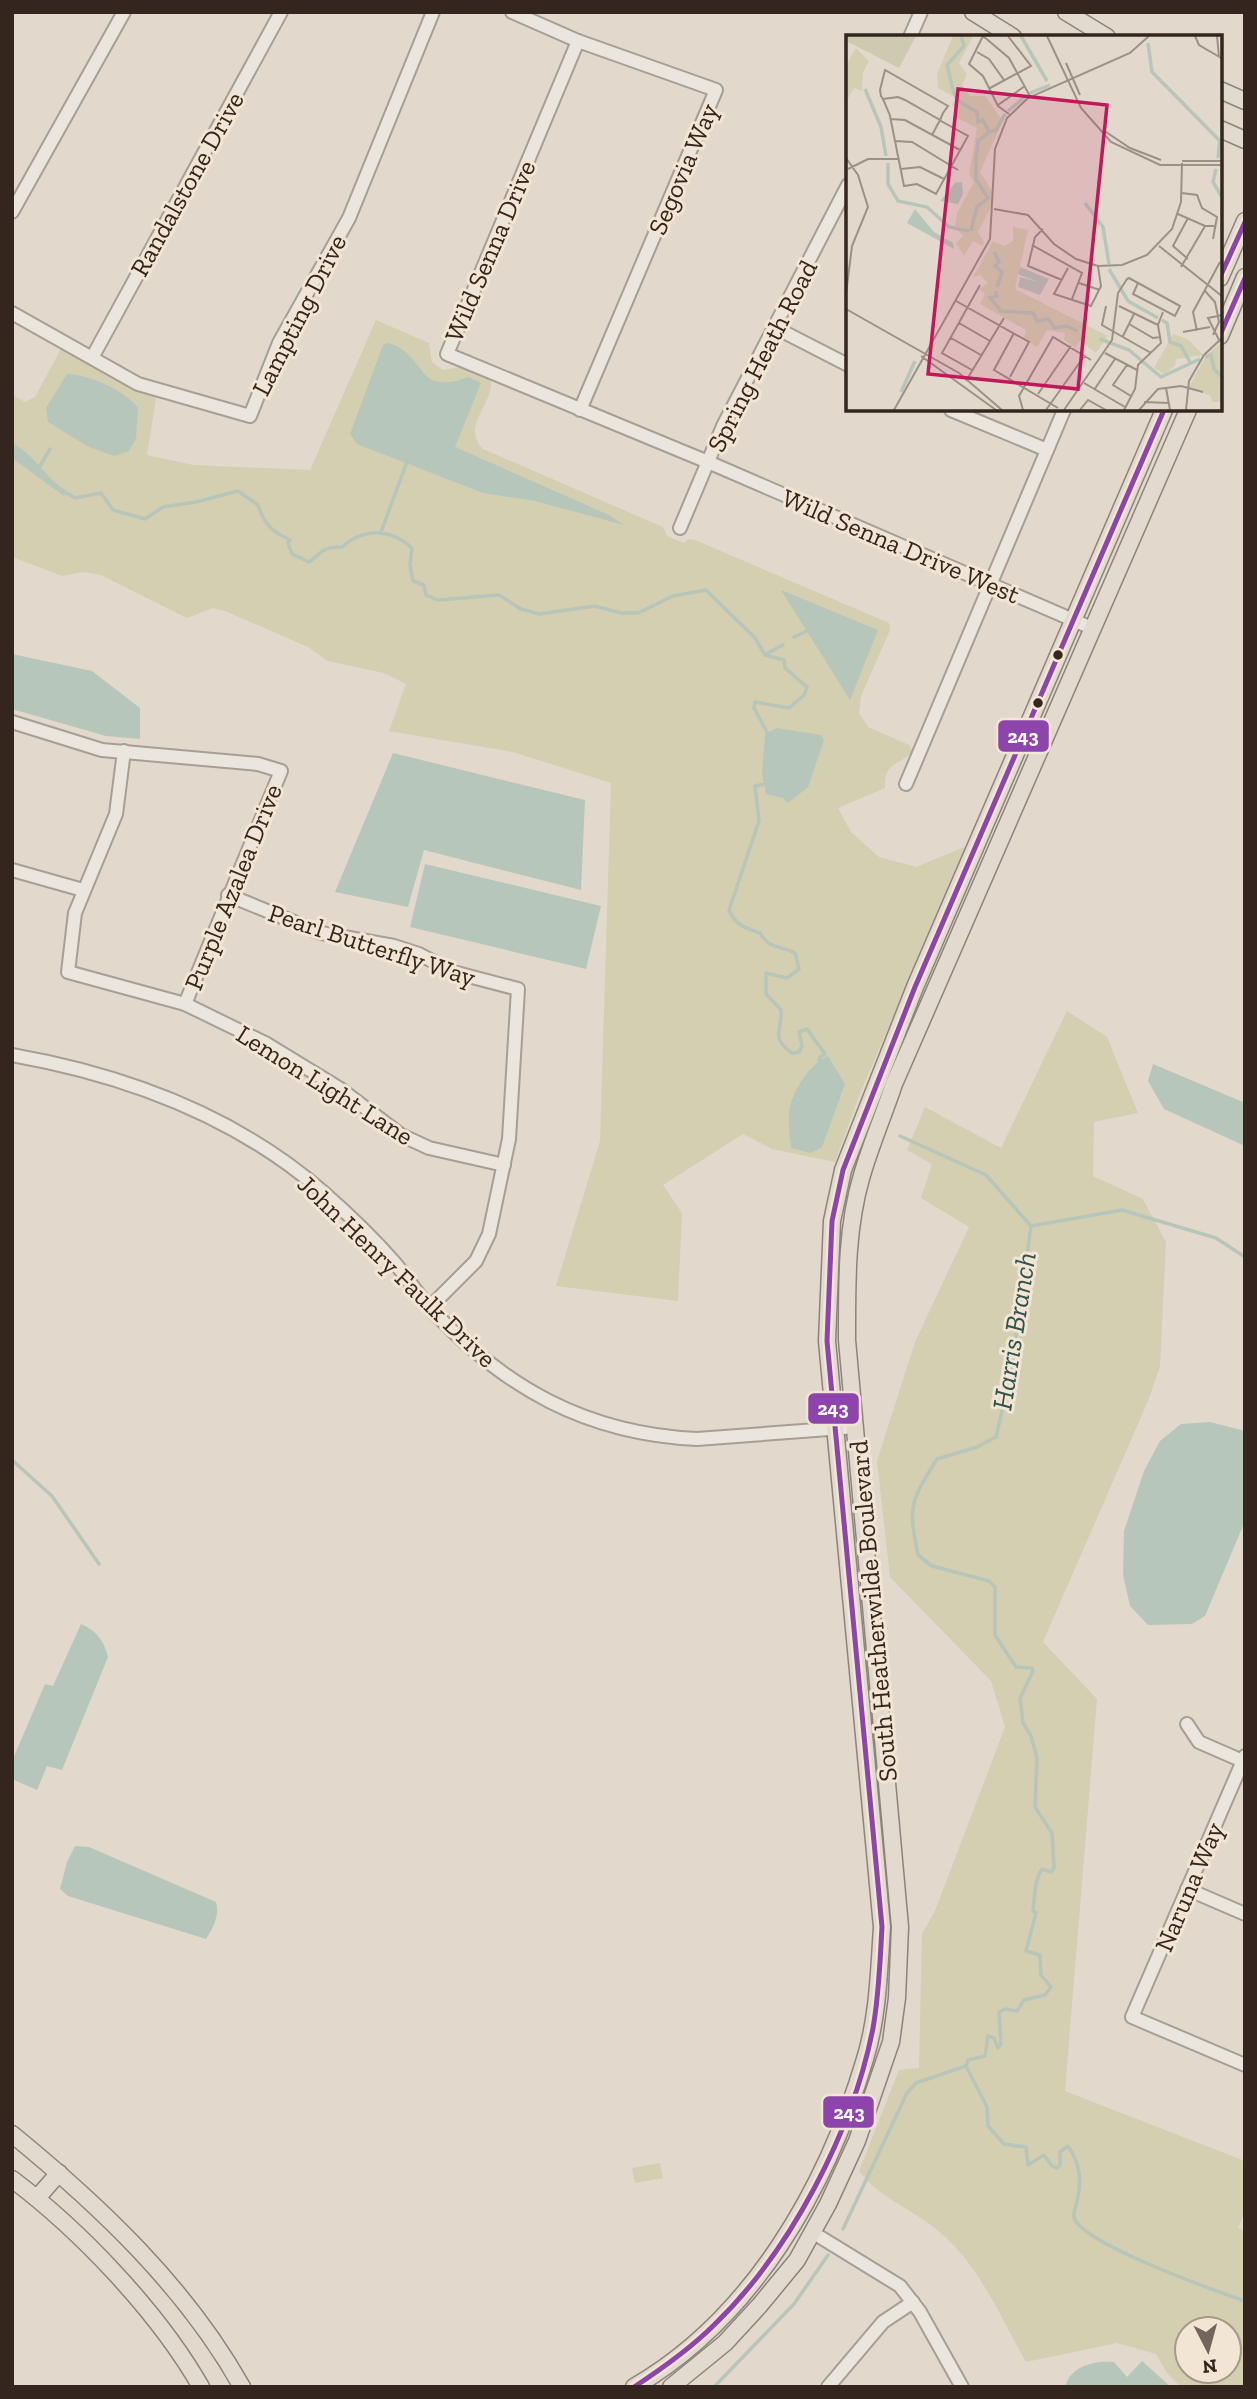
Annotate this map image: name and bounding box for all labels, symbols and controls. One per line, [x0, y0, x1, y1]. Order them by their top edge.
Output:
inset map [846, 35, 1222, 411]
street label: Randalstone Drive [123, 86, 251, 282]
street label: Segovia Way [641, 98, 725, 240]
street label: Wild Senna Drive [437, 156, 543, 346]
street label: Lampting Drive [245, 229, 353, 401]
street label: Spring Heath Road [700, 255, 824, 457]
street label: Wild Senna Drive West [777, 481, 1025, 611]
unlabelled marker [1051, 648, 1065, 662]
unlabelled marker [1031, 696, 1045, 710]
line badge: 243 [997, 719, 1050, 753]
text: 243 [1007, 725, 1039, 748]
street label: Purple Azalea Drive [177, 779, 289, 995]
street label: Pearl Butterfly Way [264, 896, 480, 994]
street label: Lemon Light Lane [231, 1018, 419, 1152]
street label: John Henry Faulk Drive [291, 1168, 503, 1374]
water label: Harris Branch [985, 1250, 1043, 1412]
line badge: 243 [807, 1392, 860, 1425]
text: 243 [817, 1397, 849, 1420]
street label: South Heatherwilde Boulevard [842, 1439, 904, 1783]
street label: Naruna Way [1147, 1817, 1231, 1957]
line badge: 243 [822, 2095, 875, 2129]
text: 243 [833, 2101, 865, 2124]
north arrow [1173, 2315, 1243, 2385]
text: N [1201, 2354, 1218, 2379]

